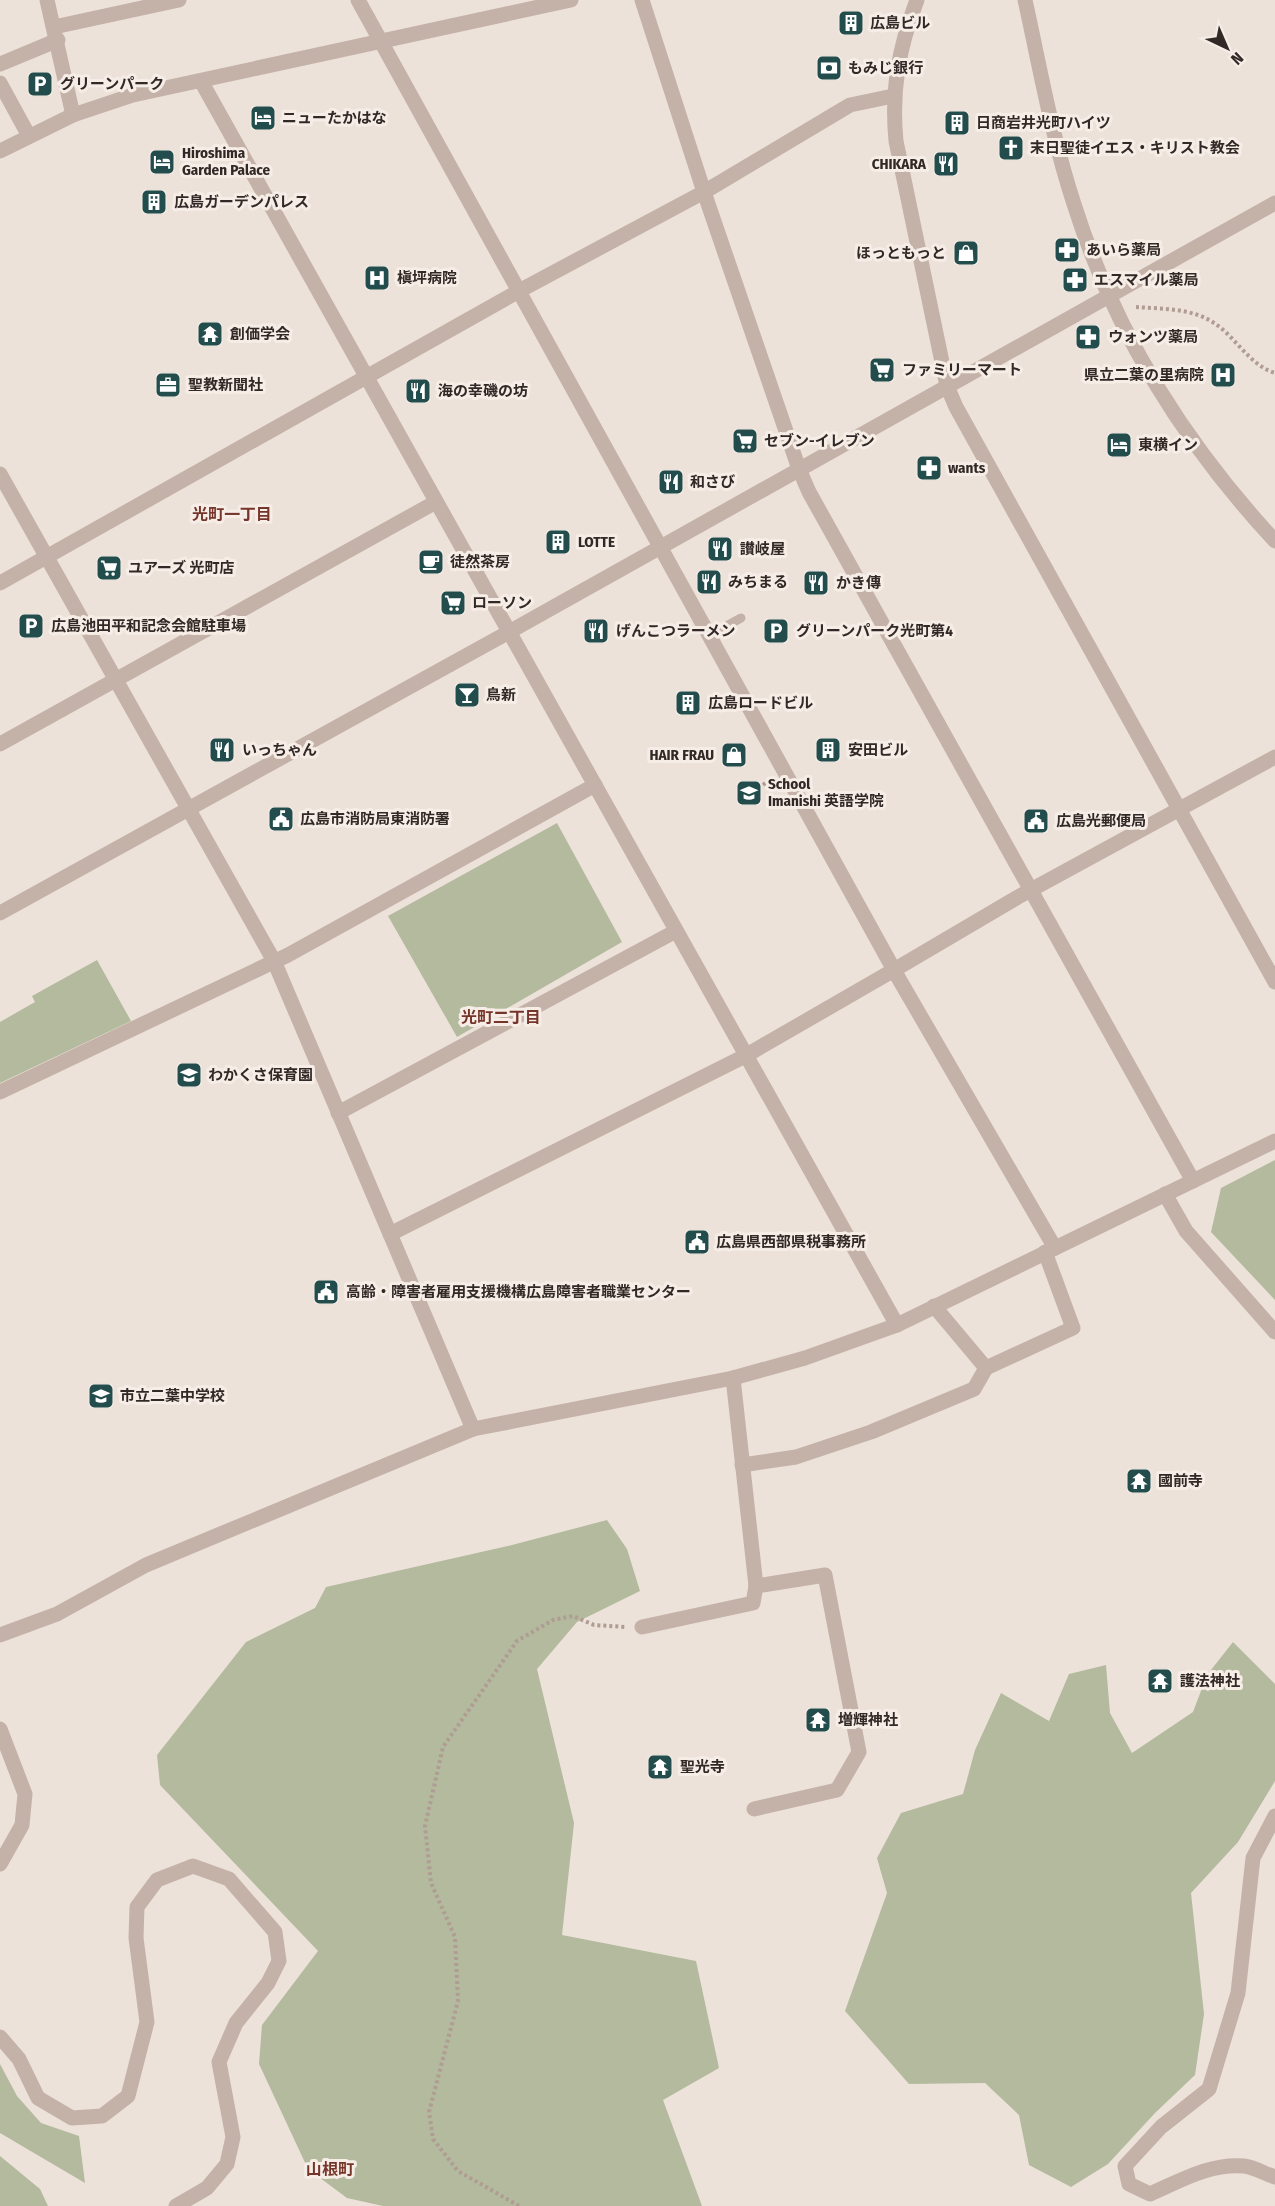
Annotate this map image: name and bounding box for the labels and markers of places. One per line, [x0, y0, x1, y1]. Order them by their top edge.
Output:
building icon: 広島ビル [836, 8, 866, 38]
place label: 広島ビル [870, 14, 930, 32]
bank icon: もみじ銀行 [814, 53, 844, 83]
place label: もみじ銀行 [848, 59, 923, 77]
parking icon: グリーンパーク [25, 69, 55, 99]
place label: グリーンパーク [60, 75, 164, 93]
hotel icon: ニューたかはな [248, 103, 278, 133]
building icon: 日商岩井光町ハイツ [942, 108, 972, 138]
place label: ニューたかはな [282, 109, 386, 127]
place label: 日商岩井光町ハイツ [976, 114, 1111, 132]
church icon: 末日聖徒イエス・キリスト教会 [996, 133, 1026, 163]
place label: 末日聖徒イエス・キリスト教会 [1030, 139, 1240, 157]
place label: Hiroshima Garden Palace [182, 144, 271, 179]
hotel icon: Hiroshima Garden Palace [147, 147, 177, 177]
restaurant icon: CHIKARA [931, 149, 961, 179]
place label: CHIKARA [872, 155, 927, 173]
building icon: 広島ガーデンパレス [139, 187, 169, 217]
place label: 広島ガーデンパレス [174, 193, 309, 211]
pharmacy icon: あいら薬局 [1052, 235, 1082, 265]
shop icon: ほっともっと [951, 238, 981, 268]
place label: あいら薬局 [1086, 241, 1161, 259]
place label: ほっともっと [856, 244, 946, 262]
hospital icon: 槇坪病院 [362, 263, 392, 293]
pharmacy icon: エスマイル薬局 [1060, 265, 1090, 295]
place label: 槇坪病院 [397, 269, 457, 287]
place label: エスマイル薬局 [1094, 271, 1199, 289]
temple icon: 創価学会 [195, 319, 225, 349]
pharmacy icon: ウォンツ薬局 [1073, 322, 1103, 352]
place label: 創価学会 [230, 325, 290, 343]
place label: ウォンツ薬局 [1108, 328, 1198, 346]
supermarket icon: ファミリーマート [867, 355, 897, 385]
hospital icon: 県立二葉の里病院 [1208, 360, 1238, 390]
place label: ファミリーマート [902, 361, 1022, 379]
place label: 県立二葉の里病院 [1084, 366, 1204, 384]
office icon: 聖教新聞社 [153, 370, 183, 400]
place label: 聖教新聞社 [188, 376, 263, 394]
restaurant icon: 海の幸磯の坊 [403, 376, 433, 406]
place label: 海の幸磯の坊 [438, 382, 528, 400]
supermarket icon: セブン-イレブン [730, 426, 760, 456]
hotel icon: 東横イン [1104, 430, 1134, 460]
place label: セブン-イレブン [764, 432, 875, 450]
place label: 東横イン [1138, 436, 1198, 454]
pharmacy icon: wants [914, 453, 944, 483]
place label: wants [948, 459, 986, 477]
restaurant icon: 和さび [656, 467, 686, 497]
place label: 和さび [690, 473, 735, 491]
building icon: LOTTE [543, 527, 573, 557]
place label: LOTTE [578, 533, 615, 551]
restaurant icon: 讃岐屋 [705, 534, 735, 564]
place label: 讃岐屋 [740, 540, 785, 558]
cafe icon: 徒然茶房 [416, 547, 446, 577]
supermarket icon: ユアーズ 光町店 [94, 553, 124, 583]
place label: 徒然茶房 [450, 553, 510, 571]
place label: ユアーズ 光町店 [128, 559, 234, 577]
restaurant icon: みちまる [694, 567, 724, 597]
restaurant icon: かき傳 [801, 568, 831, 598]
place label: みちまる [728, 573, 788, 591]
place label: かき傳 [836, 574, 881, 592]
supermarket icon: ローソン [438, 588, 468, 618]
place label: ローソン [472, 594, 532, 612]
parking icon: 広島池田平和記念会館駐車場 [16, 611, 46, 641]
restaurant icon: げんこつラーメン [581, 616, 611, 646]
parking icon: グリーンパーク光町第4 [761, 616, 791, 646]
place label: 広島池田平和記念会館駐車場 [51, 617, 246, 635]
place label: げんこつラーメン [616, 622, 735, 640]
place label: グリーンパーク光町第4 [796, 622, 953, 640]
bar icon: 鳥新 [452, 680, 482, 710]
place label: 鳥新 [486, 686, 516, 704]
building icon: 広島ロードビル [673, 688, 703, 718]
place label: 広島ロードビル [708, 694, 813, 712]
restaurant icon: いっちゃん [207, 735, 237, 765]
building icon: 安田ビル [813, 735, 843, 765]
shop icon: HAIR FRAU [719, 740, 749, 770]
place label: いっちゃん [242, 741, 317, 759]
place label: 安田ビル [848, 741, 908, 759]
place label: HAIR FRAU [649, 746, 714, 764]
place label: School Imanishi 英語学院 [768, 775, 884, 810]
school or university icon: School Imanishi 英語学院 [734, 778, 764, 808]
public building icon: 広島市消防局東消防署 [266, 804, 296, 834]
public building icon: 広島光郵便局 [1021, 806, 1051, 836]
place label: 広島市消防局東消防署 [300, 810, 450, 828]
place label: 広島光郵便局 [1056, 812, 1146, 830]
school or university icon: わかくさ保育園 [174, 1060, 204, 1090]
place label: わかくさ保育園 [208, 1066, 313, 1084]
public building icon: 広島県西部県税事務所 [682, 1227, 712, 1257]
place label: 広島県西部県税事務所 [716, 1233, 866, 1251]
public building icon: 高齢・障害者雇用支援機構広島障害者職業センター [311, 1277, 341, 1307]
place label: 高齢・障害者雇用支援機構広島障害者職業センター [346, 1283, 691, 1301]
school or university icon: 市立二葉中学校 [86, 1381, 116, 1411]
place label: 市立二葉中学校 [120, 1387, 225, 1405]
temple icon: 國前寺 [1124, 1466, 1154, 1496]
place label: 國前寺 [1158, 1472, 1203, 1490]
temple icon: 護法神社 [1145, 1666, 1175, 1696]
place label: 護法神社 [1180, 1672, 1240, 1690]
temple icon: 増輝神社 [803, 1705, 833, 1735]
place label: 増輝神社 [838, 1711, 898, 1729]
temple icon: 聖光寺 [645, 1752, 675, 1782]
place label: 聖光寺 [680, 1758, 725, 1776]

